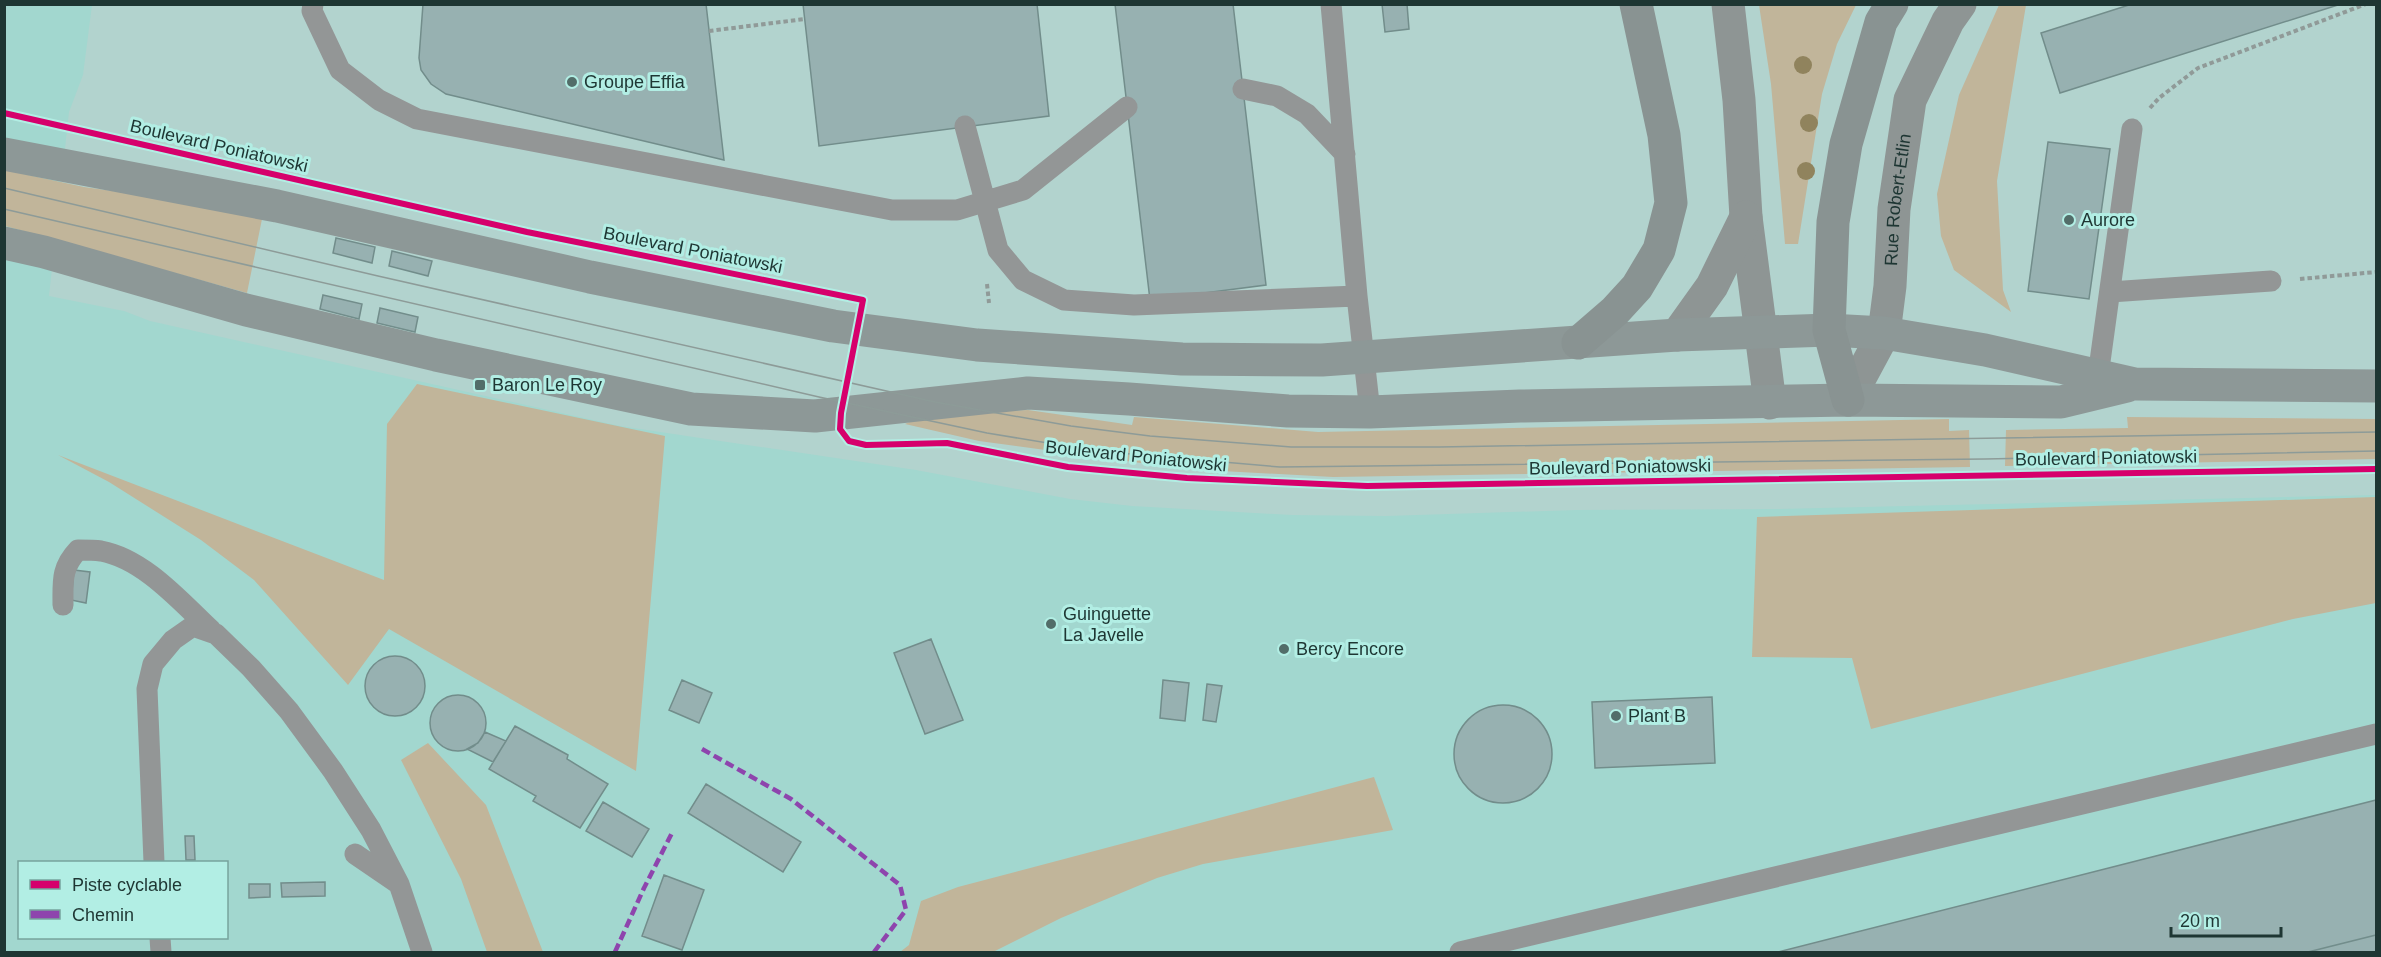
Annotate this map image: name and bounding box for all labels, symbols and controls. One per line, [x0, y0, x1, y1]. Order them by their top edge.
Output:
place label: Groupe Effia [584, 72, 686, 92]
marker: Groupe Effia [565, 75, 579, 89]
street label: Boulevard Poniatowski [128, 116, 310, 176]
street label: Rue Robert-Etlin [1881, 132, 1915, 267]
place label: Aurore [2081, 210, 2135, 230]
marker: Aurore [2062, 213, 2076, 227]
street label: Boulevard Poniatowski [602, 223, 784, 277]
place label: Baron Le Roy [492, 375, 602, 395]
marker: Baron Le Roy [473, 378, 487, 392]
street label: Boulevard Poniatowski [1044, 437, 1228, 475]
street label: Boulevard Poniatowski [2015, 446, 2197, 470]
street label: Boulevard Poniatowski [1529, 455, 1711, 479]
place label: Guinguette La Javelle [1063, 604, 1151, 645]
marker: Guinguette La Javelle [1044, 617, 1058, 631]
place label: Bercy Encore [1296, 639, 1404, 659]
marker: Bercy Encore [1277, 642, 1291, 656]
place label: Plant B [1628, 706, 1686, 726]
marker: Plant B [1609, 709, 1623, 723]
legend [18, 861, 228, 939]
text: Piste cyclable [72, 875, 182, 895]
scale bar [2171, 900, 2280, 938]
text: Chemin [72, 905, 134, 925]
text: 20 m [2180, 911, 2220, 931]

